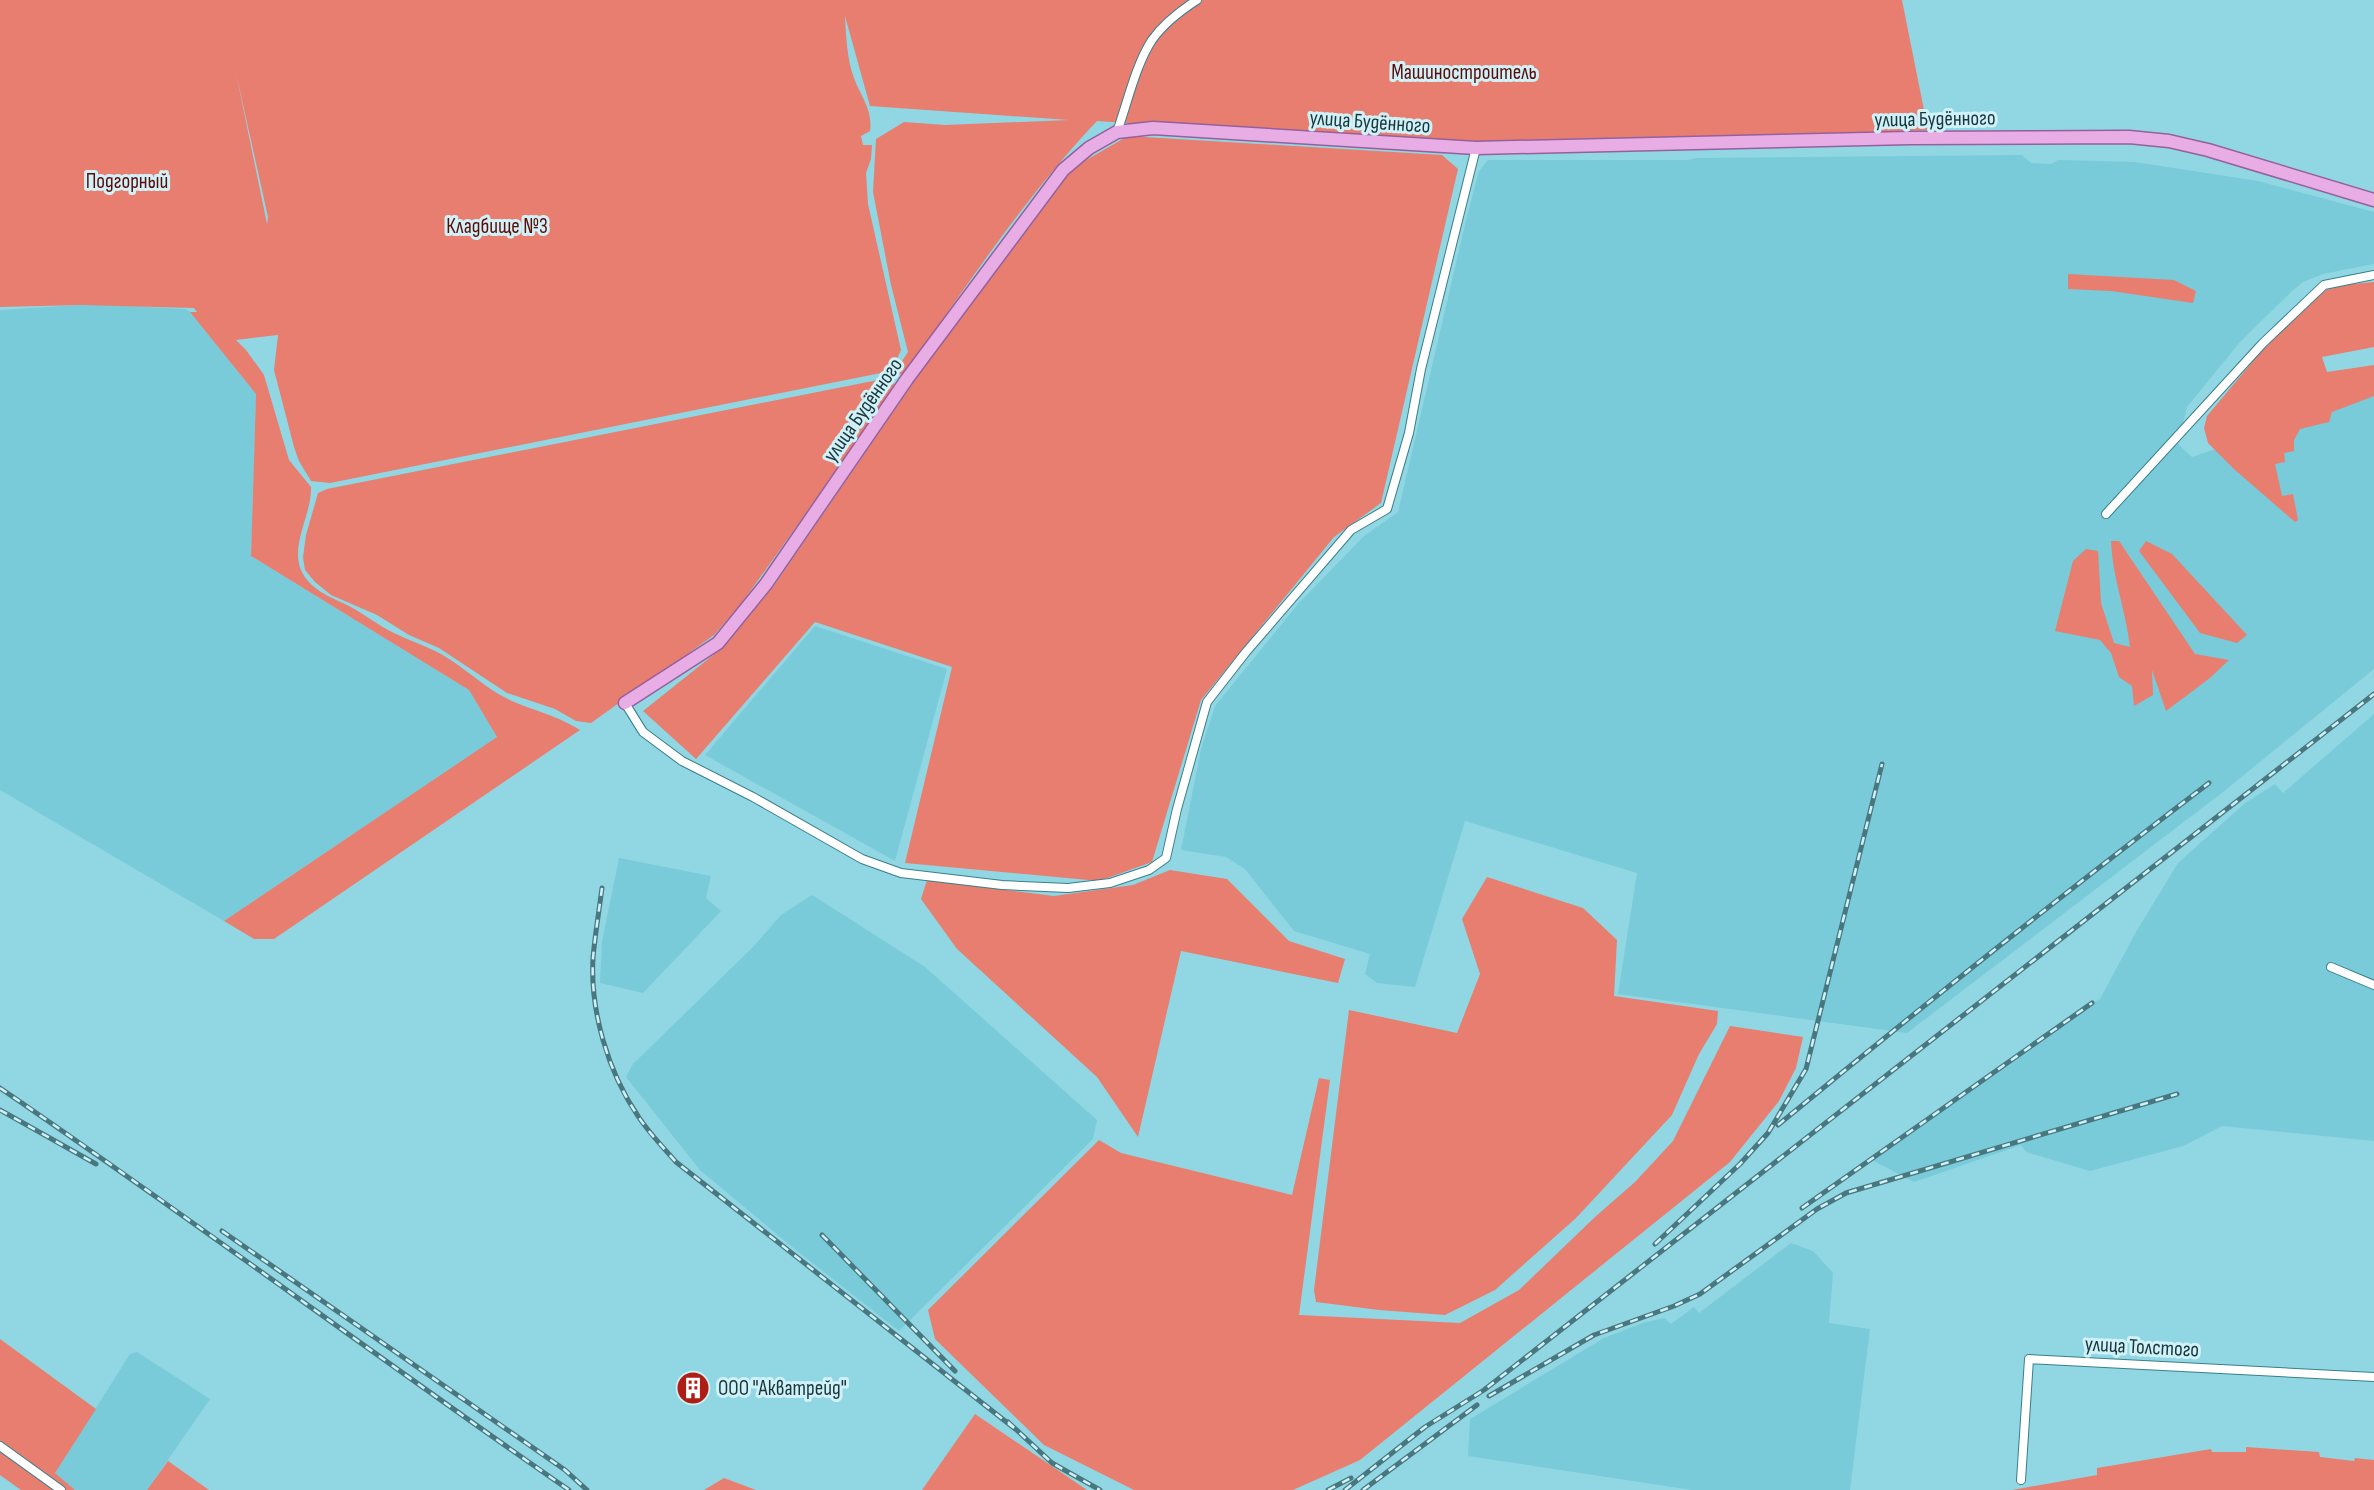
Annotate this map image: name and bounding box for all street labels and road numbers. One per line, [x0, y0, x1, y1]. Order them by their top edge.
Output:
street label: улица Будённого [1309, 105, 1431, 139]
street label: улица Будённого [1874, 105, 1996, 133]
street label: улица Будённого [818, 353, 908, 467]
street label: улица Толстого [2084, 1332, 2200, 1362]

